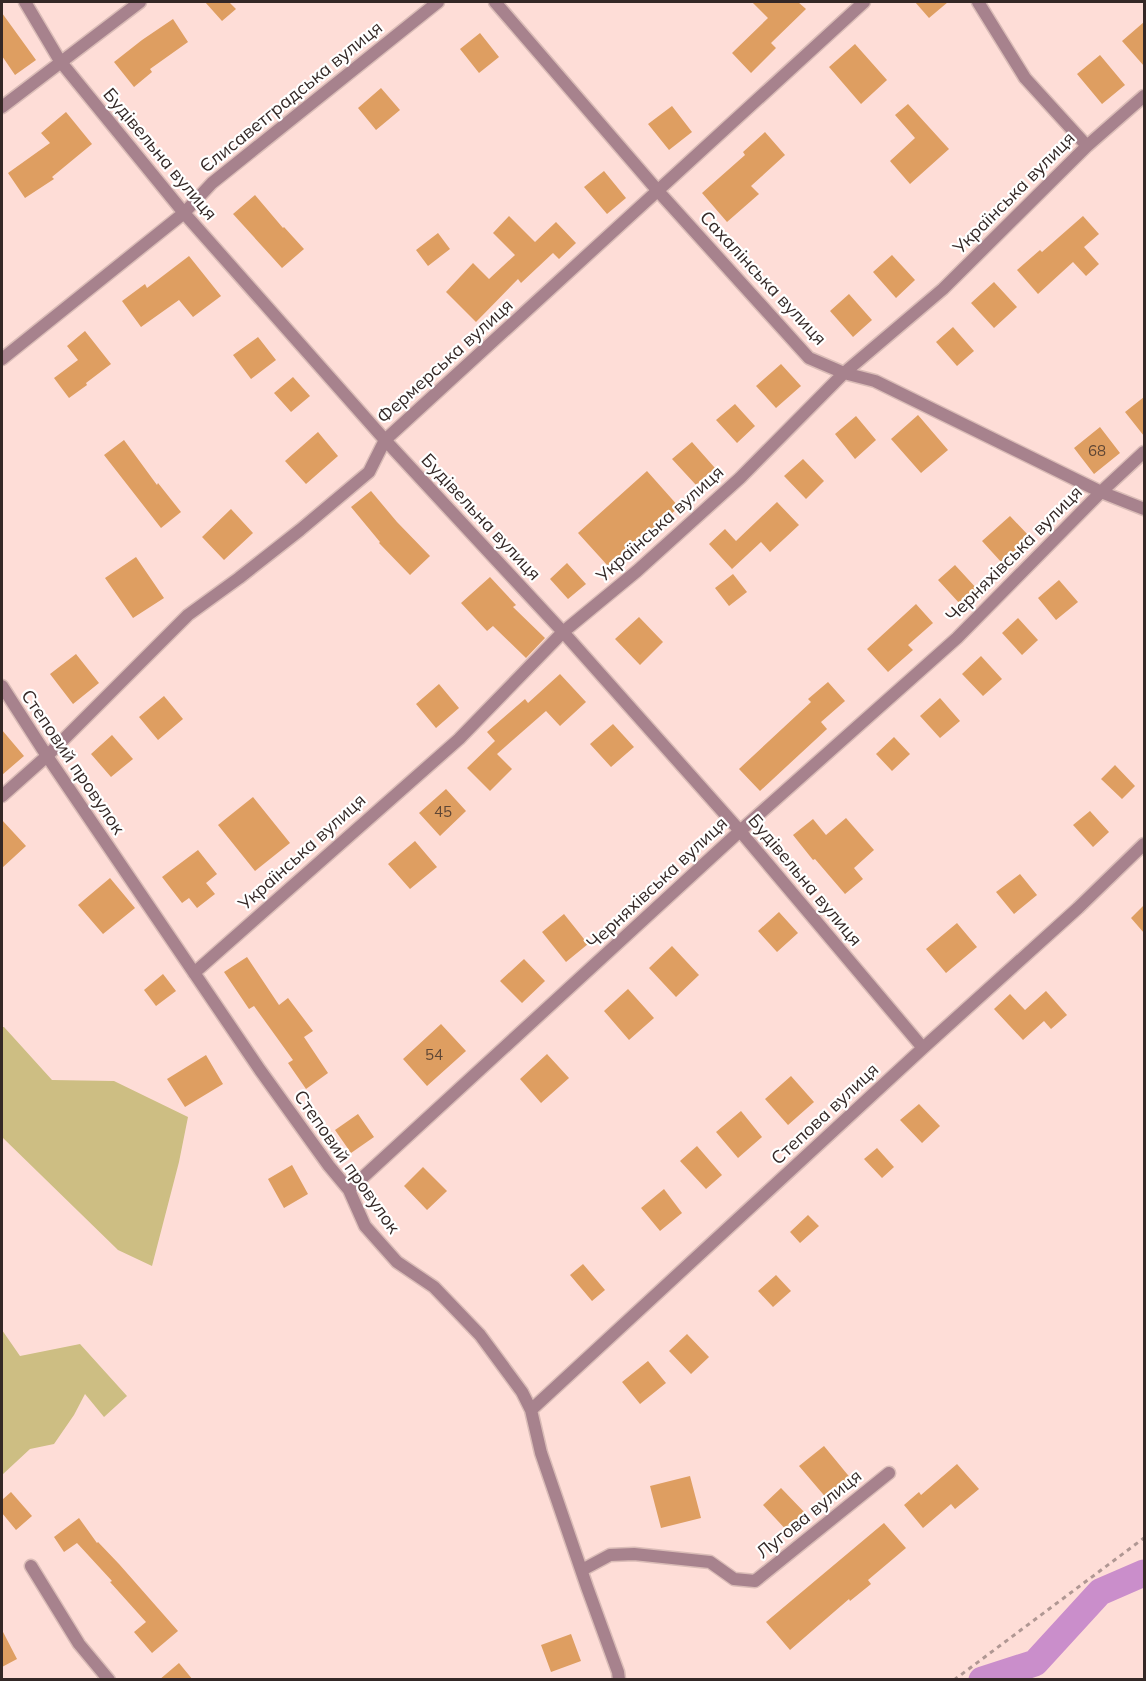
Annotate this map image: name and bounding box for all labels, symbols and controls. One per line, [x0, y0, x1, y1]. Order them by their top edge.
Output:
street label: Єлисаветградська вулиця [195, 16, 387, 177]
street label: Будівельна вулиця [98, 83, 222, 224]
street label: Українська вулиця [947, 127, 1080, 259]
street label: Сахалінська вулиця [695, 206, 832, 350]
street label: Фермерська вулиця [372, 293, 518, 428]
house number: 68 [1088, 441, 1106, 460]
street label: Будівельна вулиця [417, 448, 546, 585]
street label: Українська вулиця [590, 460, 728, 588]
street label: Черняхівська вулиця [940, 480, 1087, 627]
street label: Степовий провулок [16, 685, 131, 839]
street label: Українська вулиця [232, 788, 370, 916]
house number: 45 [434, 802, 452, 821]
street label: Будівельна вулиця [743, 809, 867, 950]
street label: Черняхівська вулиця [581, 811, 732, 954]
house number: 54 [425, 1045, 443, 1064]
street label: Степова вулиця [766, 1058, 883, 1169]
street label: Степовий провулок [289, 1086, 406, 1238]
street label: Лугова вулиця [751, 1464, 866, 1563]

